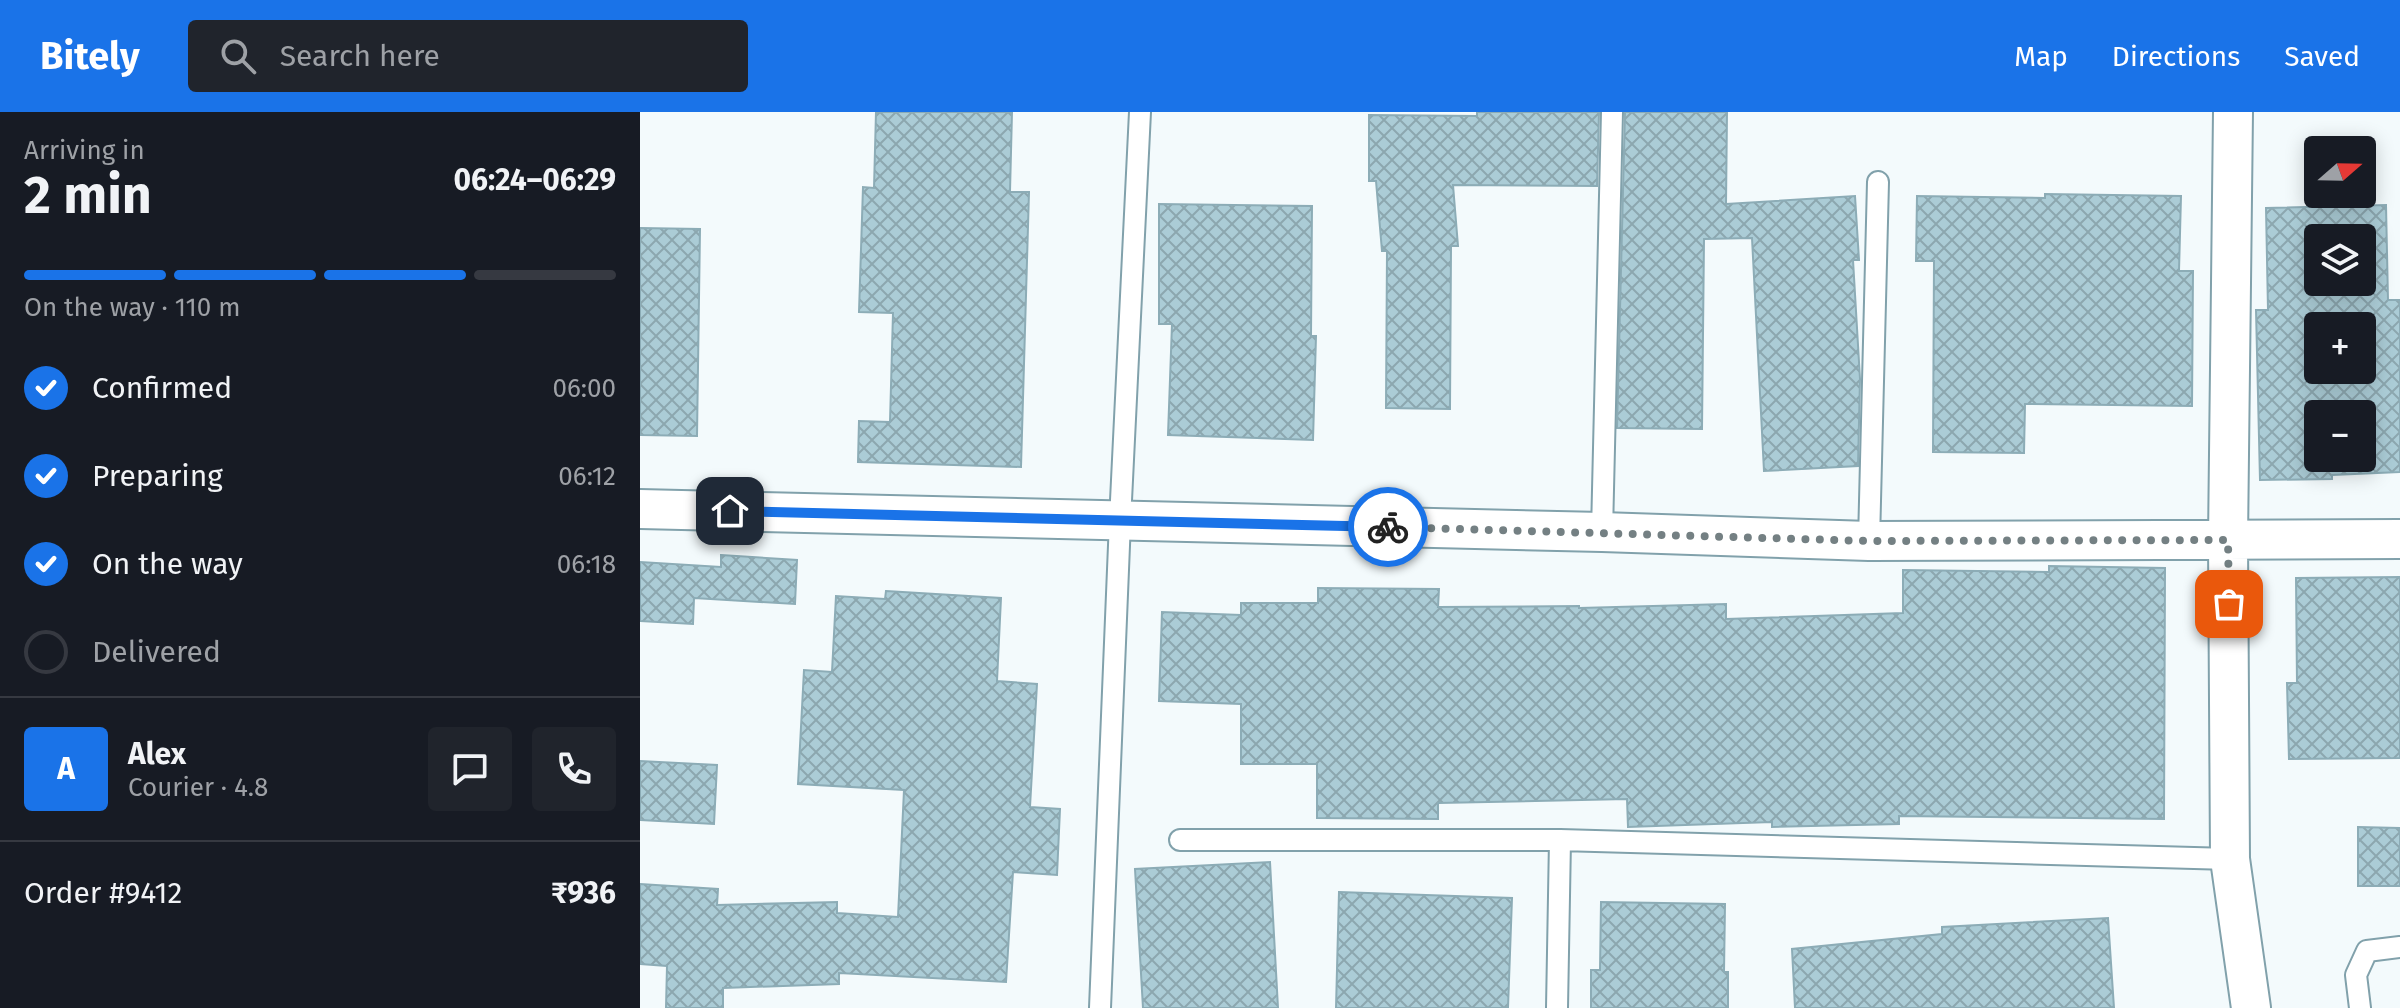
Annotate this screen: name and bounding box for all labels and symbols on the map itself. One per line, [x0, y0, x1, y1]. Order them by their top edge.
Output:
north arrow [2304, 136, 2376, 208]
pin [696, 477, 764, 545]
courier [1348, 487, 1428, 567]
pin [2195, 570, 2263, 638]

